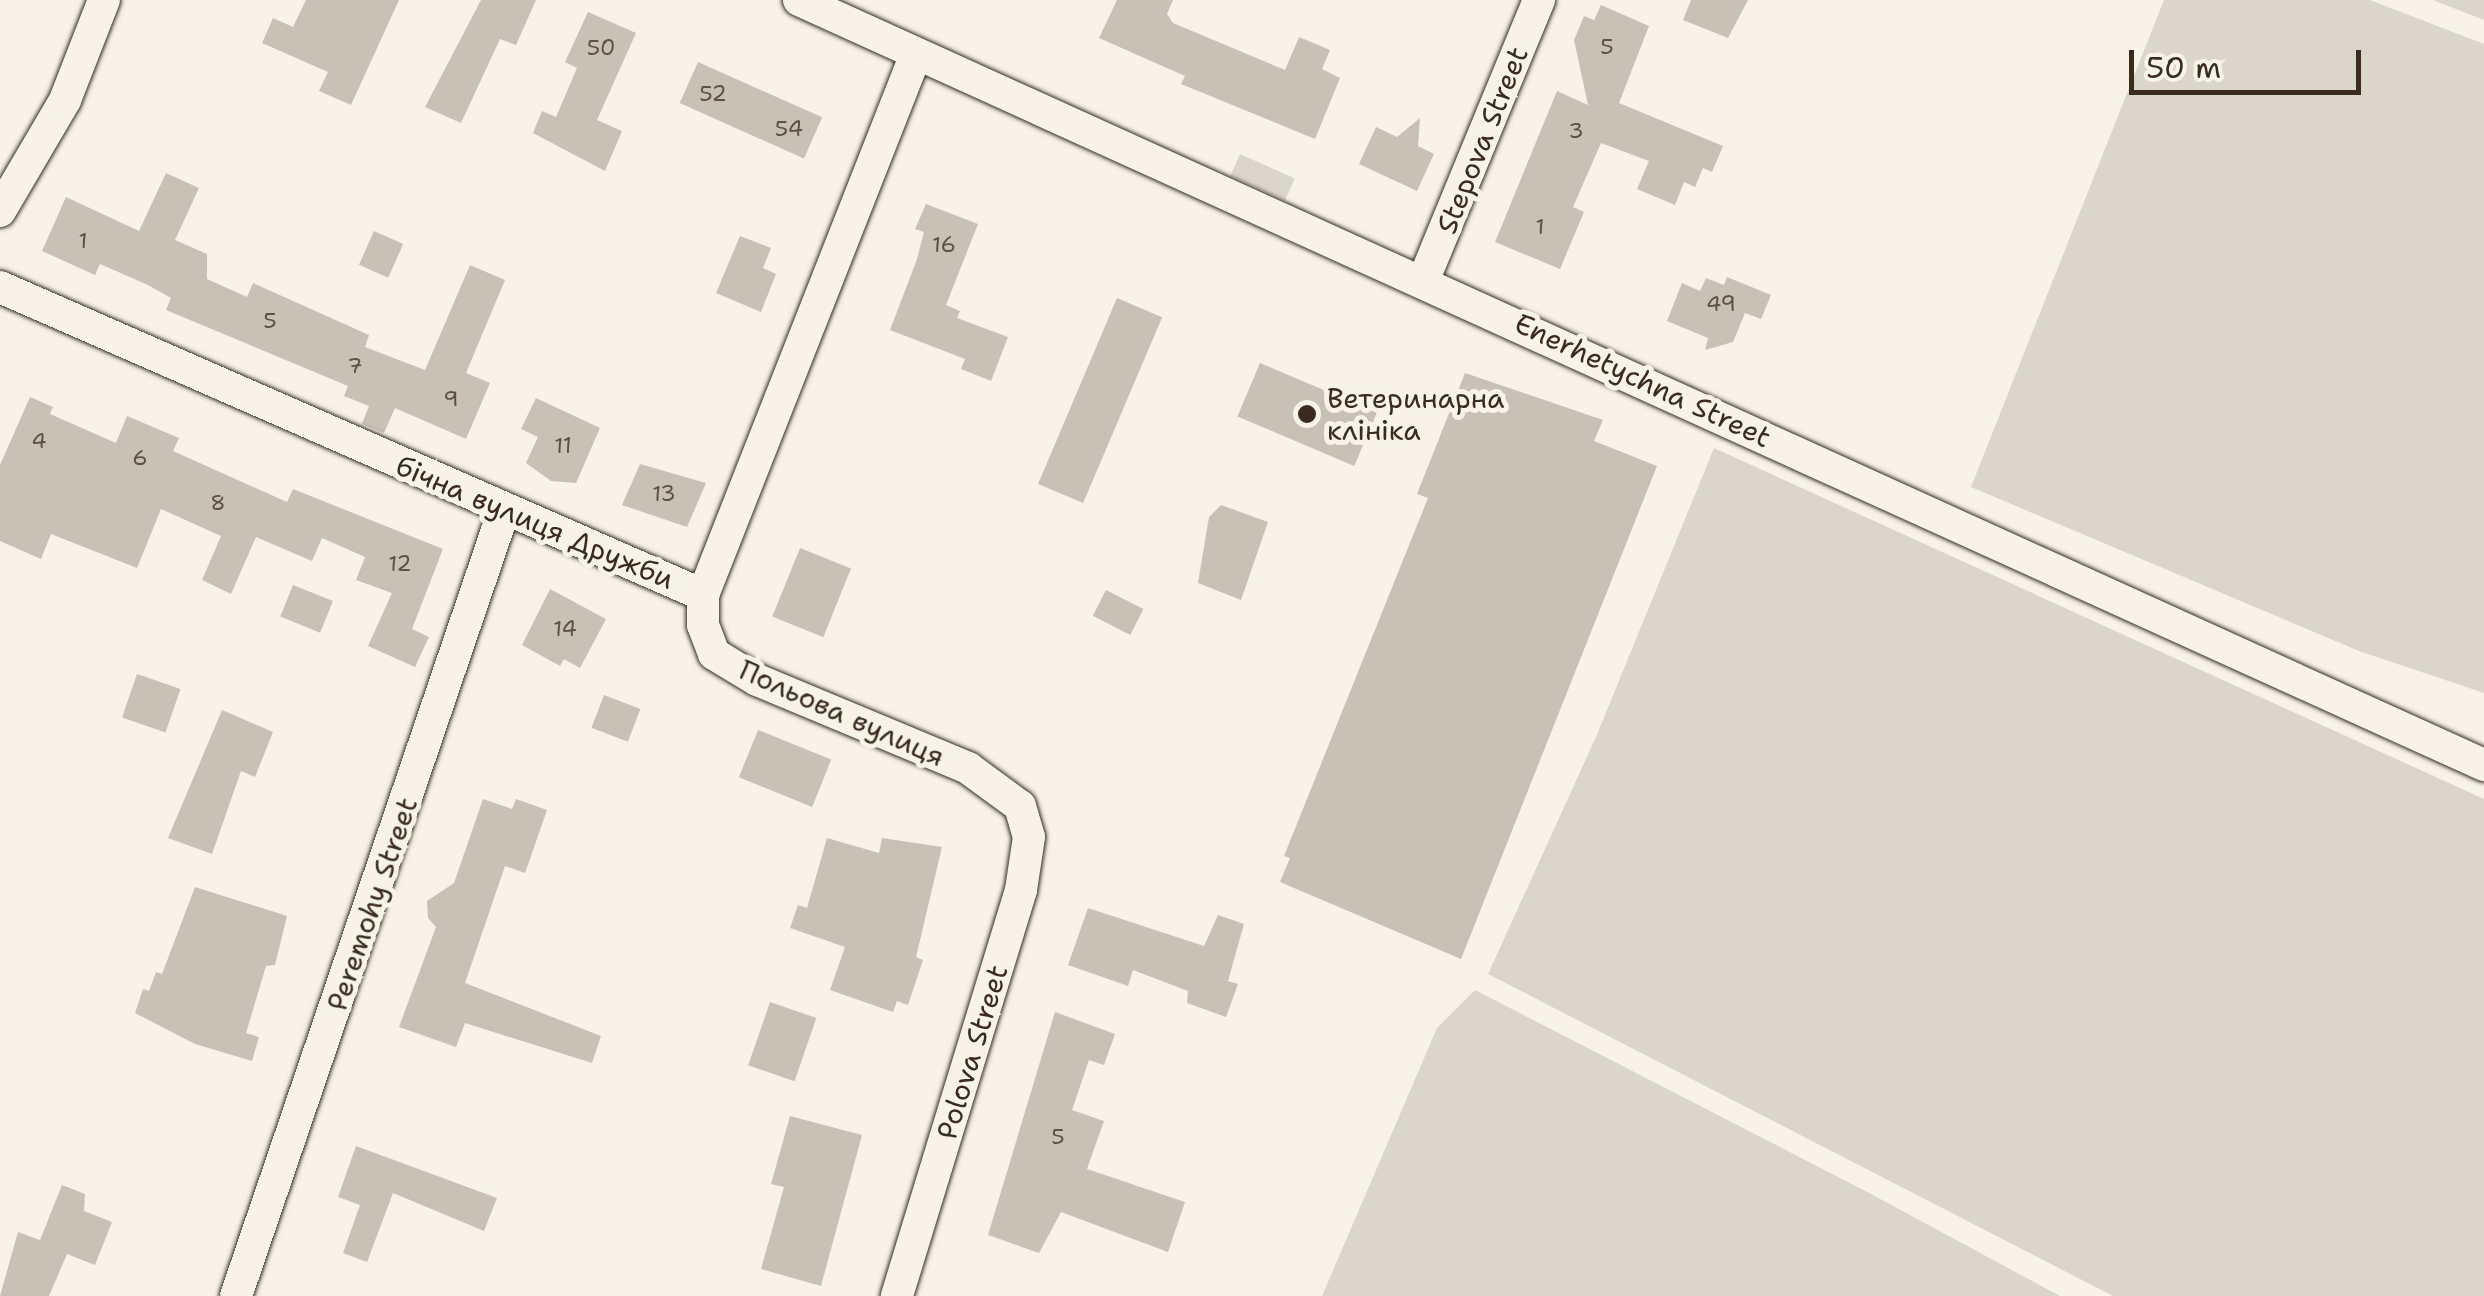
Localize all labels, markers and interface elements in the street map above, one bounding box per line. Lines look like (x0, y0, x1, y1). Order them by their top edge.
scale bar (2134, 30, 2366, 92)
house number: 5 (1600, 34, 1614, 60)
house number: 50 (587, 35, 615, 61)
street label: Stepova Street (1429, 42, 1535, 238)
text: 50 m (2146, 47, 2221, 88)
house number: 52 (699, 81, 727, 107)
house number: 54 (775, 116, 803, 142)
house number: 3 (1568, 118, 1584, 144)
house number: 1 (1535, 214, 1545, 240)
house number: 1 (78, 228, 88, 254)
house number: 16 (932, 232, 956, 258)
house number: 49 (1706, 291, 1736, 317)
street label: Enerhetychna Street (1510, 306, 1776, 454)
house number: 5 (263, 308, 277, 334)
house number: 7 (347, 353, 363, 379)
place label: Ветеринарна клініка (1327, 381, 1505, 447)
house number: 9 (443, 386, 459, 412)
marker: Ветеринарна клініка (1296, 403, 1318, 425)
house number: 4 (31, 428, 47, 454)
house number: 11 (554, 433, 572, 459)
house number: 6 (132, 445, 148, 471)
street label: бічна вулиця Дружби (391, 448, 679, 596)
house number: 13 (652, 481, 676, 507)
house number: 8 (210, 490, 226, 516)
house number: 12 (388, 551, 412, 577)
house number: 14 (553, 616, 577, 642)
street label: Польова вулиця (734, 653, 950, 773)
street label: Peremohy Street (320, 793, 424, 1015)
street label: Polova Street (930, 961, 1014, 1143)
house number: 5 (1051, 1124, 1065, 1150)

